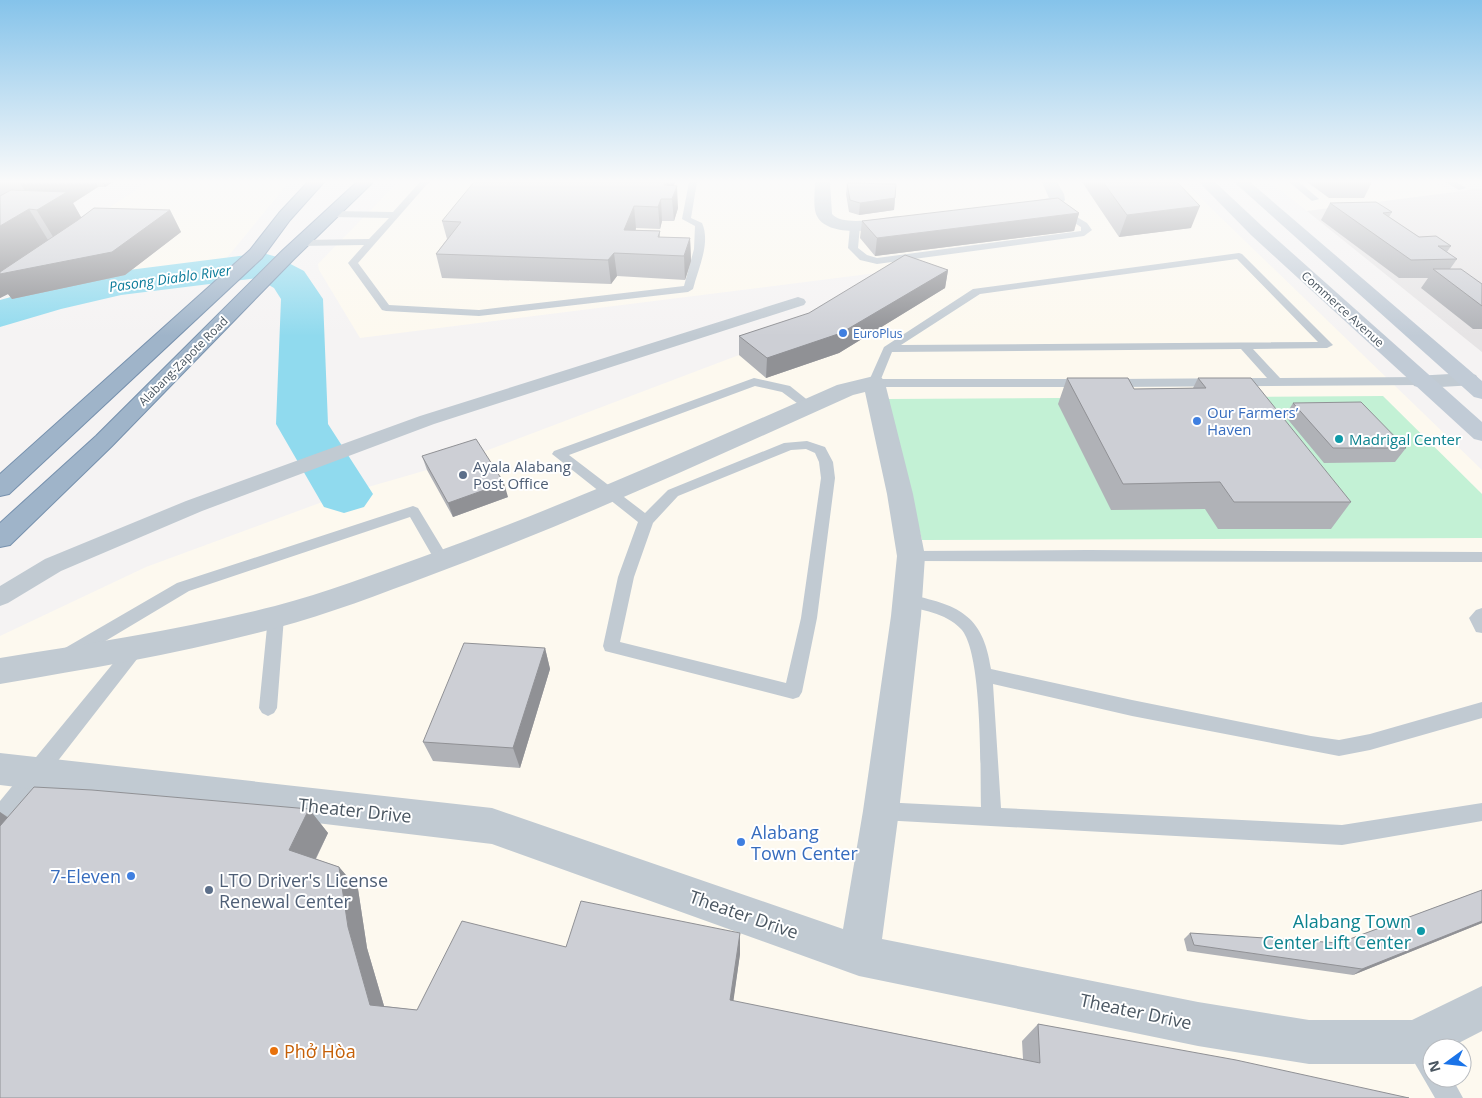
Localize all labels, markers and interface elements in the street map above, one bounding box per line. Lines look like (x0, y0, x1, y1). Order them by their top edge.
water label: Pasong Diablo River (108, 260, 233, 296)
street label: Commerce Avenue (1298, 267, 1388, 351)
street label: Alabang-Zapote Road (135, 313, 231, 409)
place label: EuroPlus (853, 325, 903, 342)
marker: EuroPlus (837, 327, 849, 339)
place label: Our Farmers’ Haven (1207, 402, 1299, 439)
marker: Our Farmers’ Haven (1191, 415, 1203, 427)
place label: Madrigal Center (1349, 429, 1461, 449)
marker: Madrigal Center (1333, 433, 1345, 445)
place label: Ayala Alabang Post Office (473, 456, 571, 493)
marker: Ayala Alabang Post Office (457, 469, 469, 481)
street label: Theater Drive (297, 792, 413, 828)
place label: Alabang Town Center (751, 820, 858, 865)
marker: Alabang Town Center (735, 836, 747, 848)
place label: 7-Eleven (50, 864, 121, 888)
place label: LTO Driver's License Renewal Center (219, 868, 388, 913)
marker: 7-Eleven (125, 870, 137, 882)
marker: LTO Driver's License Renewal Center (203, 884, 215, 896)
street label: Theater Drive (686, 884, 802, 944)
place label: Alabang Town Center Lift Center (1263, 909, 1412, 954)
marker: Alabang Town Center Lift Center (1415, 925, 1427, 937)
street label: Theater Drive (1078, 987, 1194, 1035)
north arrow (1422, 1038, 1472, 1088)
place label: Phở Hòa (284, 1039, 356, 1063)
marker: Phở Hòa (268, 1045, 280, 1057)
text: N (1423, 1059, 1445, 1074)

